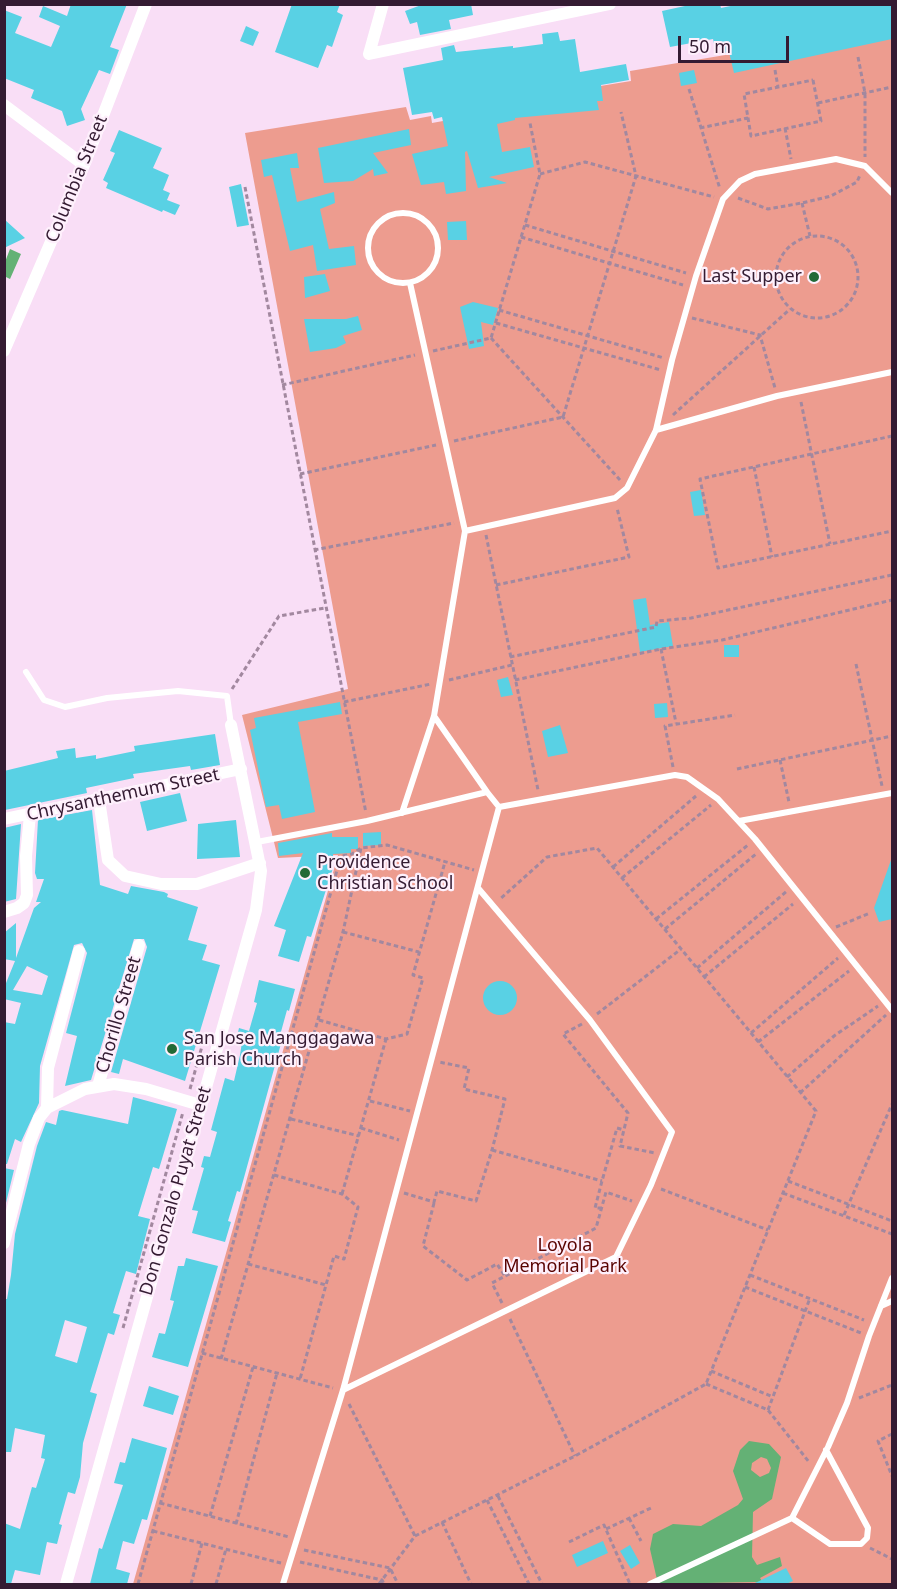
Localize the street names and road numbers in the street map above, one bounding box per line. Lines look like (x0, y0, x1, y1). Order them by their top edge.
street label: Columbia Street (42, 112, 112, 246)
street label: Chrysanthemum Street (25, 764, 221, 826)
street label: Chorillo Street (92, 954, 146, 1076)
street label: Don Gonzalo Puyat Street (136, 1084, 216, 1298)

